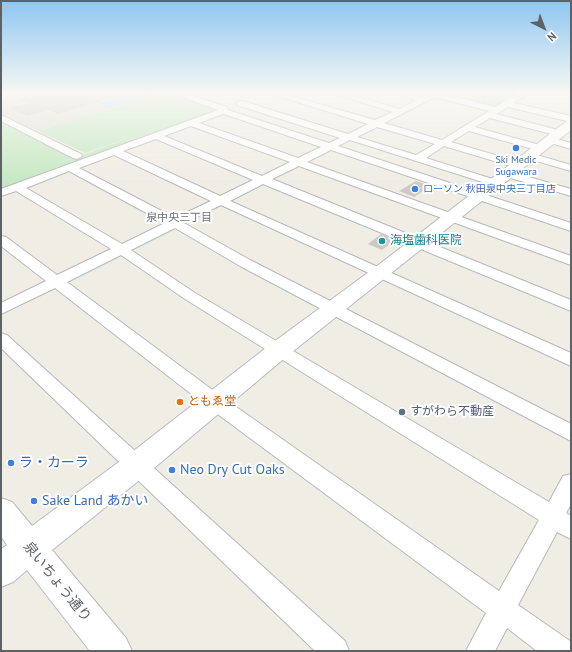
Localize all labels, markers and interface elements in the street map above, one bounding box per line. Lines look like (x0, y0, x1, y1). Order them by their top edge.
north arrow (524, 8, 564, 48)
text: N (545, 29, 559, 45)
marker: Ski Medic Sugawara (511, 143, 521, 153)
place label: Ski Medic Sugawara (495, 154, 537, 178)
place label: ローソン 秋田泉中央三丁目店 (423, 183, 556, 195)
marker: ローソン 秋田泉中央三丁目店 (410, 184, 420, 194)
district label: 泉中央三丁目 (146, 211, 212, 225)
place label: 海塩歯科医院 (390, 234, 462, 248)
marker: 海塩歯科医院 (377, 236, 387, 246)
place label: ともゑ堂 (188, 395, 236, 409)
marker: ともゑ堂 (175, 397, 185, 407)
place label: すがわら不動産 (410, 405, 494, 419)
marker: すがわら不動産 (397, 407, 407, 417)
place label: ラ・カーラ (19, 455, 89, 471)
marker: ラ・カーラ (6, 458, 16, 468)
place label: Neo Dry Cut Oaks (180, 462, 285, 478)
marker: Neo Dry Cut Oaks (167, 465, 177, 475)
place label: Sake Land あかい (42, 493, 149, 509)
marker: Sake Land あかい (29, 496, 39, 506)
street label: 泉いちょう通り (20, 539, 94, 625)

